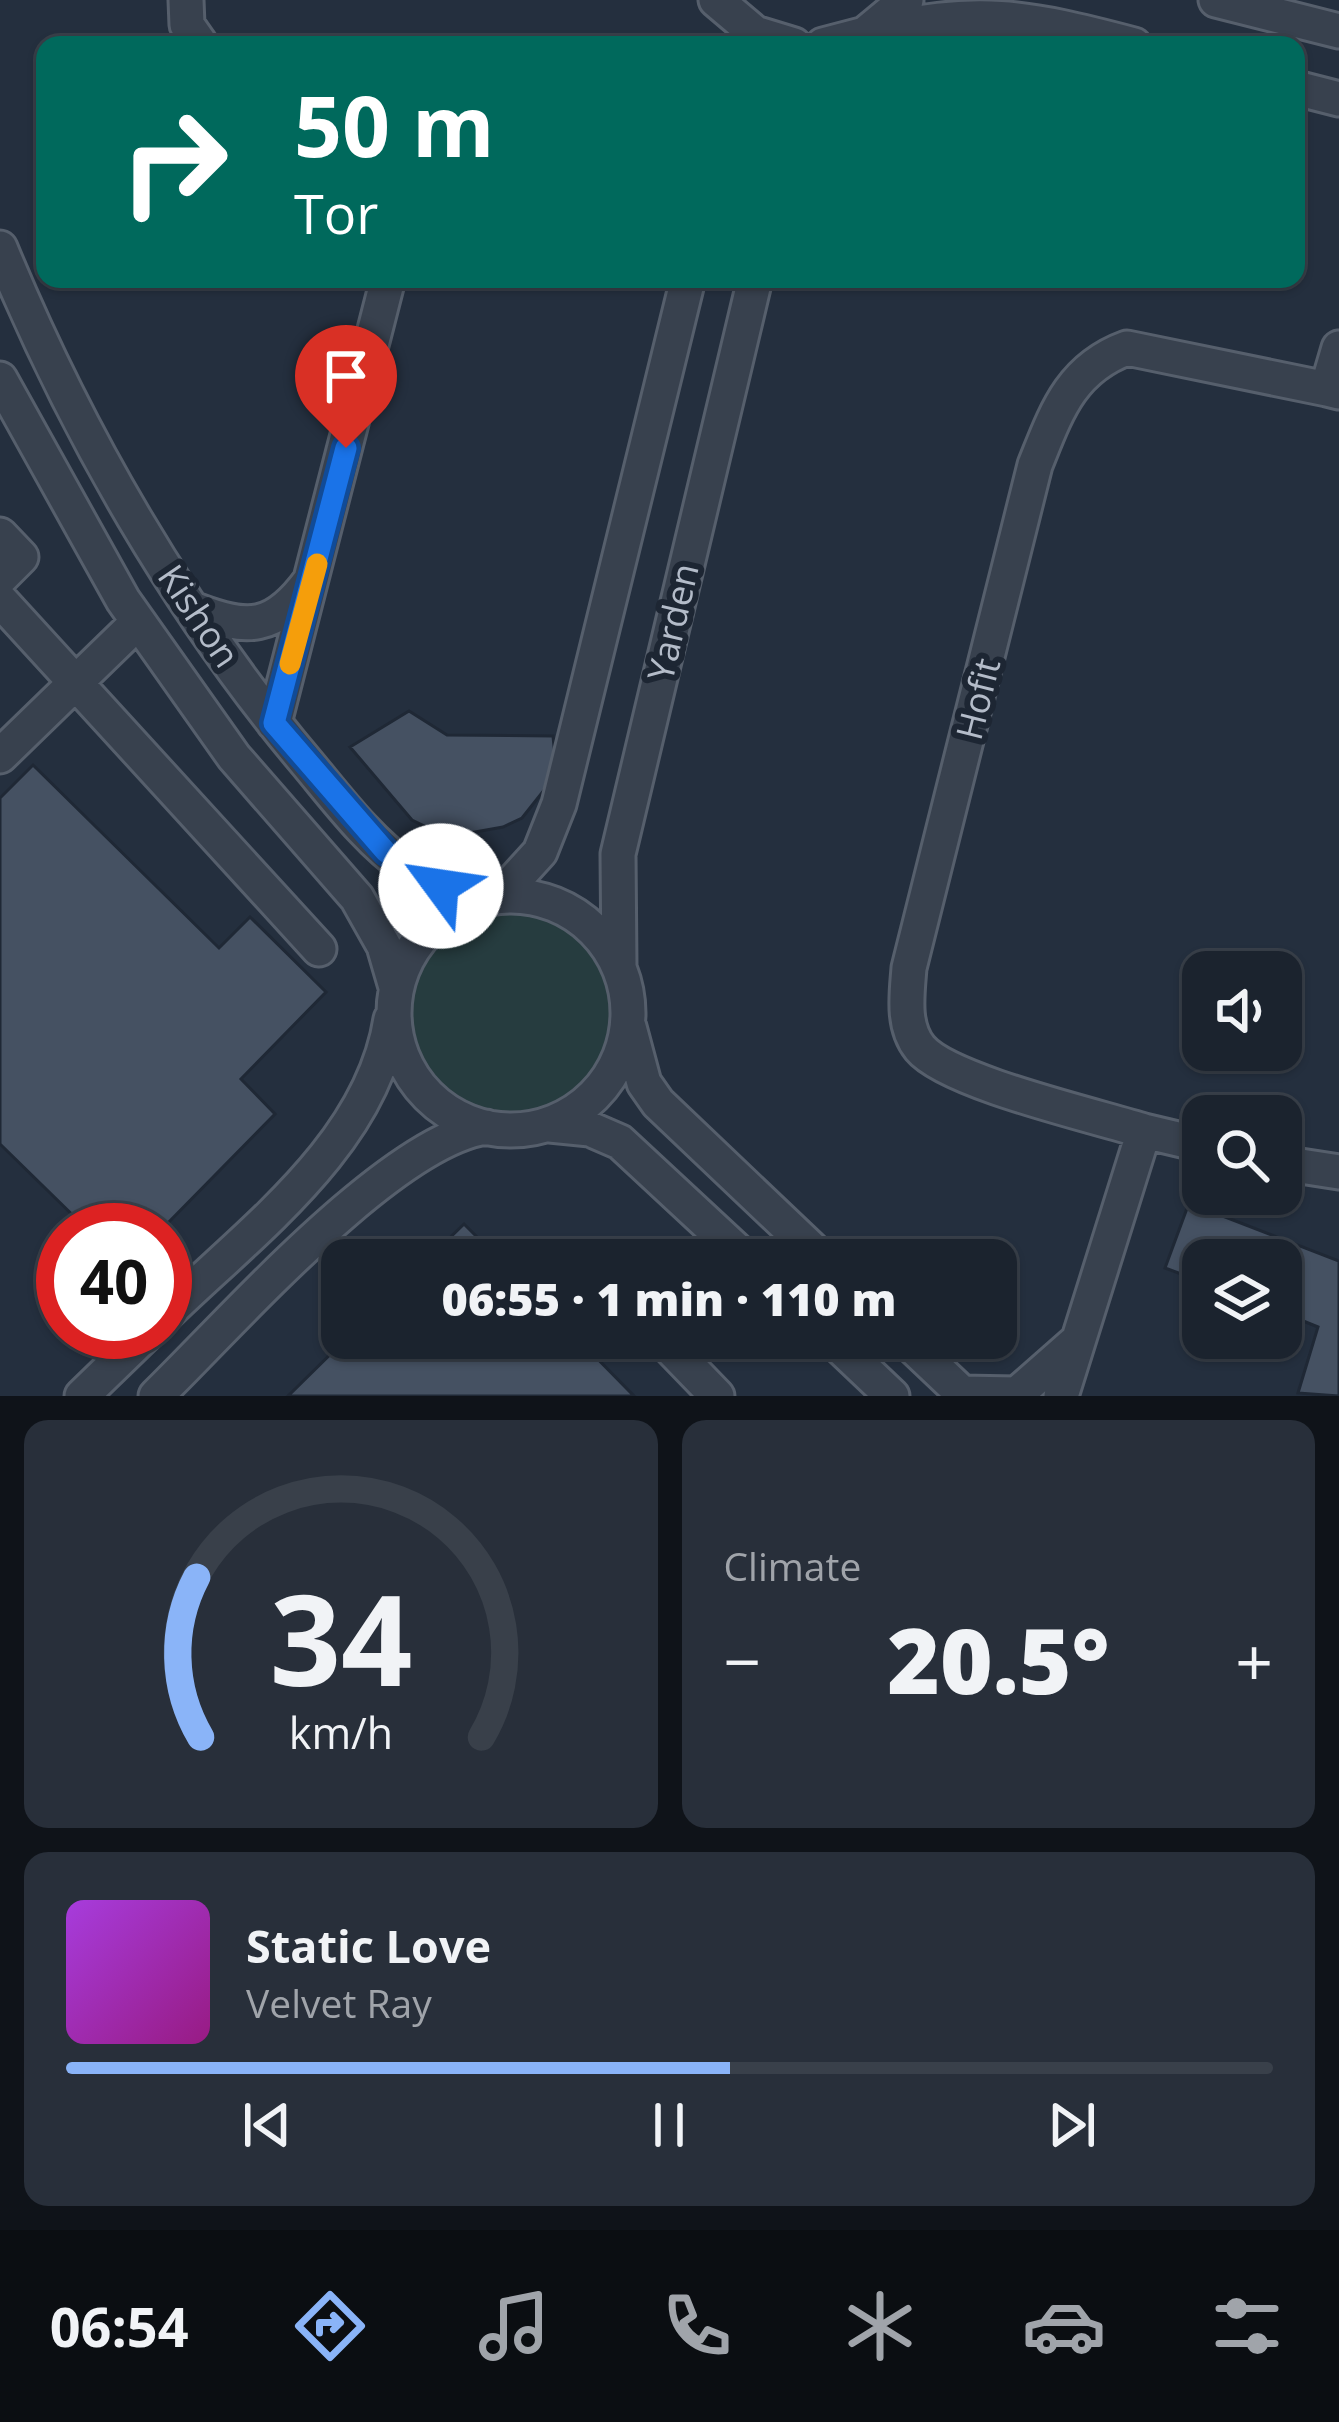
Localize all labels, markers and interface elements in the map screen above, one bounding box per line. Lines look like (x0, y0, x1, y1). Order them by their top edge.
text: 50 m (294, 67, 494, 182)
icon: right (96, 84, 252, 240)
text: Tor (294, 176, 378, 250)
pin (295, 325, 397, 448)
icon: arrive (313, 343, 379, 409)
street label: Kishon (147, 555, 252, 677)
street label: Yarden (635, 558, 710, 685)
street label: Hofit (944, 653, 1011, 745)
position arrow (378, 823, 504, 949)
map controls (1182, 951, 1302, 1359)
button: sound (1182, 951, 1302, 1071)
button: search (1182, 1095, 1302, 1215)
speed limit sign: 40 (36, 1203, 192, 1359)
button: layers (1182, 1239, 1302, 1359)
text: 06:55 · 1 min · 110 m (442, 1268, 896, 1329)
text: Climate (724, 1539, 861, 1592)
text: 34 (269, 1553, 412, 1723)
text: 20.5° (887, 1598, 1109, 1720)
text: − (724, 1615, 761, 1705)
text: + (1235, 1615, 1273, 1705)
text: km/h (289, 1703, 393, 1762)
text: Static Love (246, 1915, 491, 1976)
text: Velvet Ray (246, 1976, 432, 2029)
icon: previous (234, 2092, 300, 2158)
icon: pause (636, 2092, 702, 2158)
icon: next (1039, 2092, 1105, 2158)
icon: directions (288, 2284, 372, 2368)
icon: music (472, 2284, 556, 2368)
icon: phone (655, 2284, 739, 2368)
icon: climate (838, 2284, 922, 2368)
icon: car (1022, 2284, 1106, 2368)
icon: filters (1205, 2284, 1289, 2368)
text: 06:54 (50, 2289, 189, 2363)

